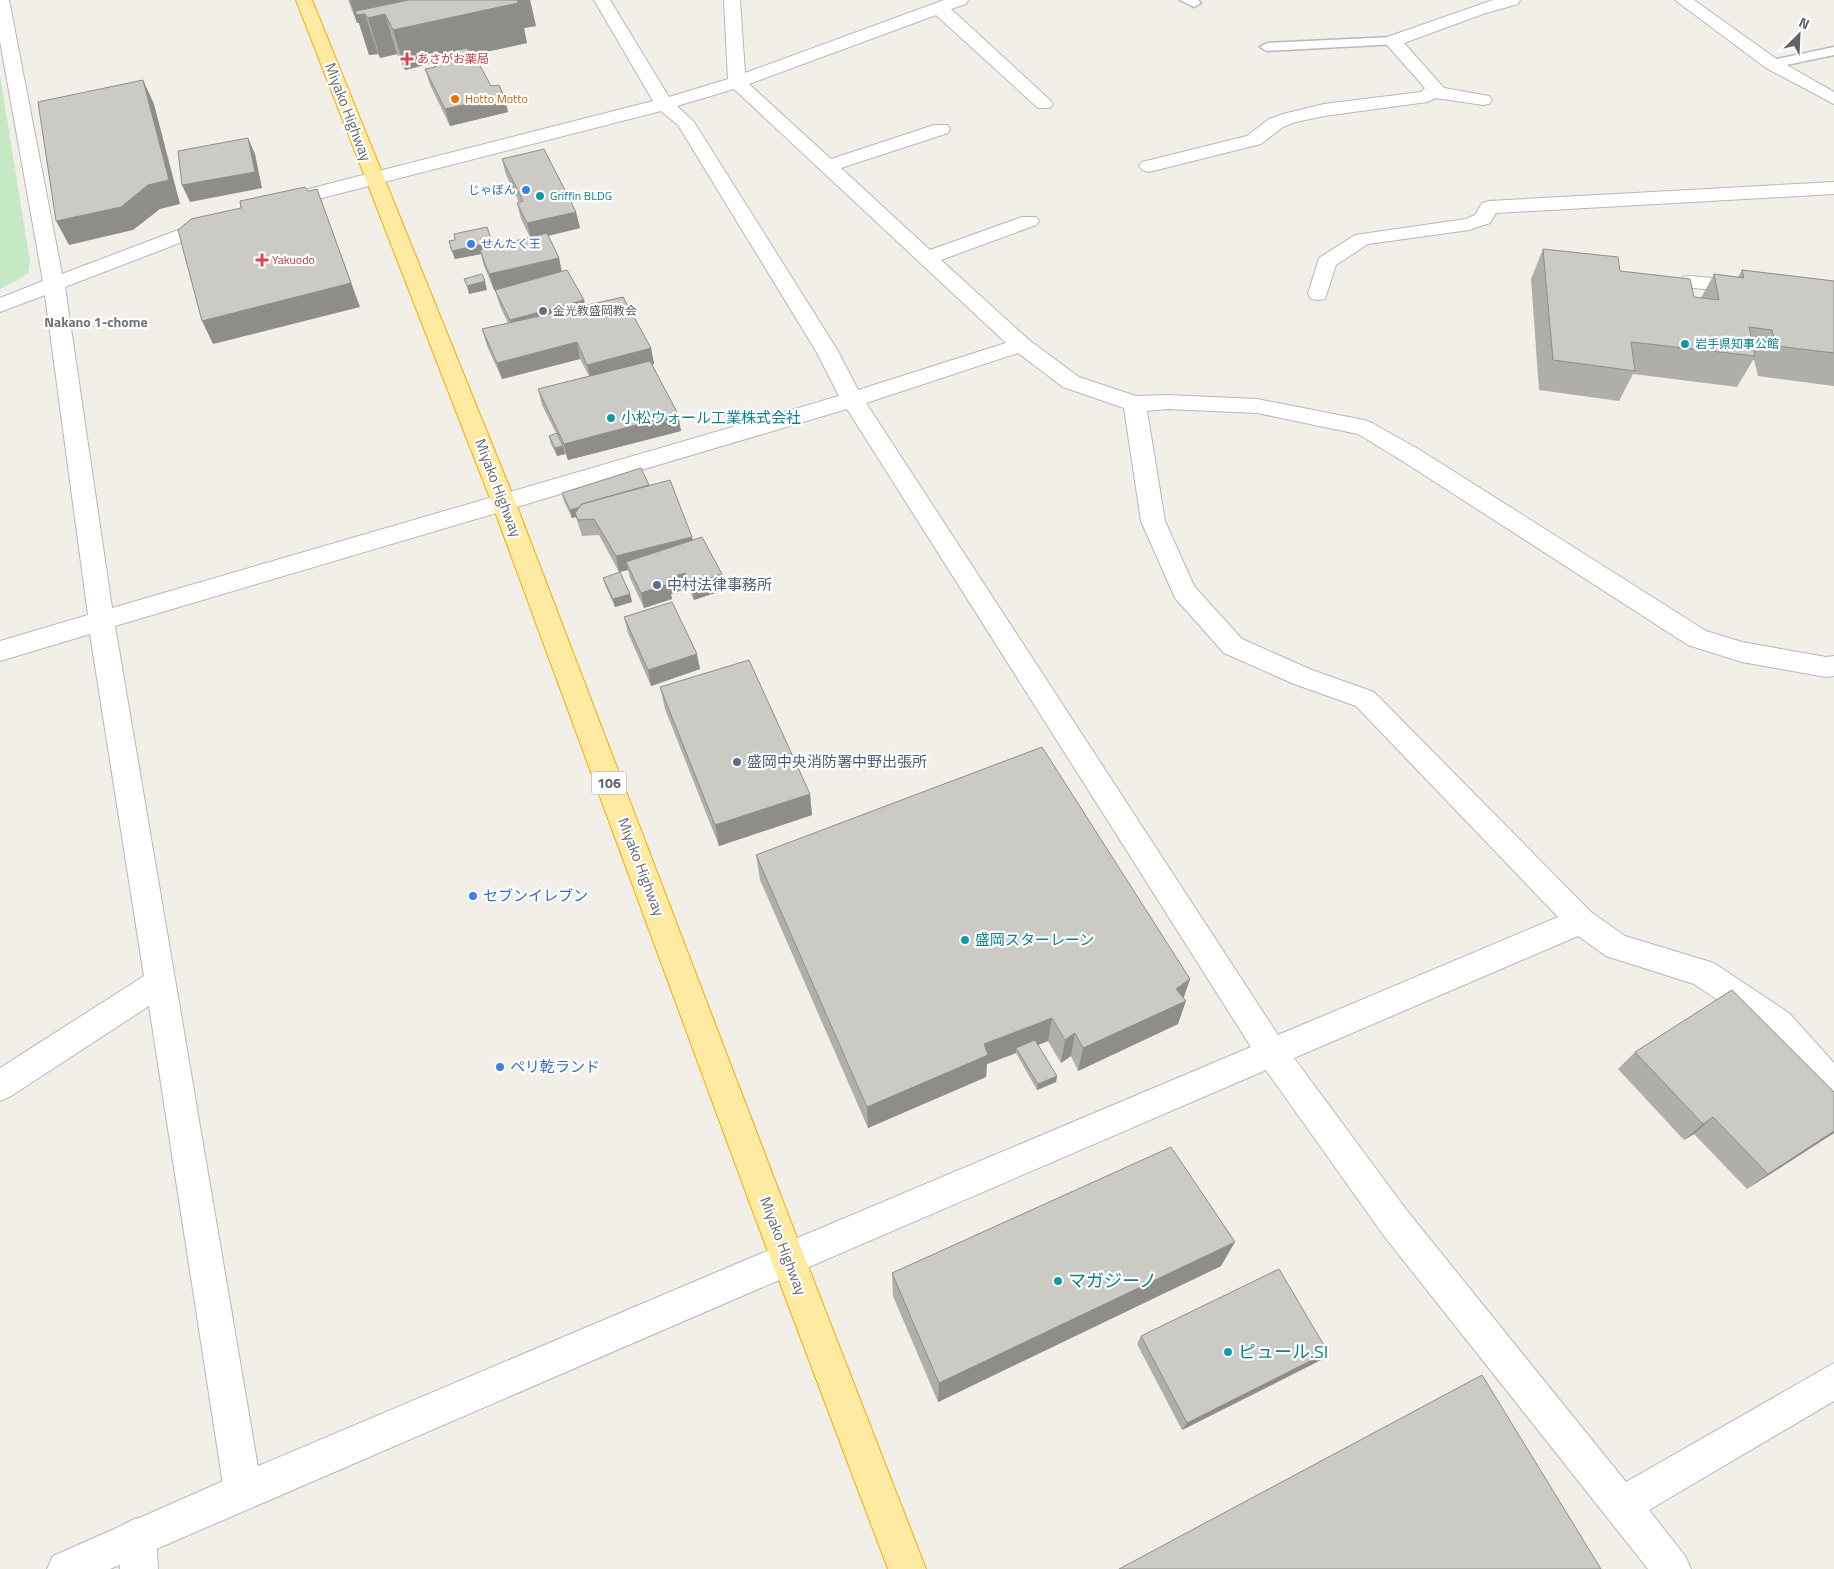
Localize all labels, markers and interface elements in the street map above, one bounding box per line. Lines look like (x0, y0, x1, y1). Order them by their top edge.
north arrow (1774, 10, 1824, 60)
text: N (1796, 11, 1813, 34)
place label: あさがお薬局 (417, 49, 489, 68)
marker: あさがお薬局 (401, 53, 413, 65)
street label: Miyako Highway (319, 59, 378, 164)
place label: Hotto Motto (465, 89, 528, 108)
marker: Hotto Motto (449, 93, 461, 105)
place label: じゃぼん (468, 180, 516, 199)
marker: じゃぼん (520, 184, 532, 196)
place label: Griffin BLDG (550, 186, 612, 205)
marker: Griffin BLDG (534, 190, 546, 202)
place label: せんたく王 (481, 234, 541, 253)
marker: せんたく王 (465, 238, 477, 250)
place label: Yakuodo (272, 250, 315, 269)
marker: Yakuodo (256, 254, 268, 266)
place label: 金光教盛岡教会 (553, 301, 637, 320)
marker: 金光教盛岡教会 (537, 305, 549, 317)
district label: Nakano 1-chome (44, 311, 148, 332)
place label: 岩手県知事公館 (1695, 334, 1779, 353)
marker: 岩手県知事公館 (1679, 338, 1691, 350)
place label: 小松ウォール工業株式会社 (621, 406, 801, 429)
marker: 小松ウォール工業株式会社 (605, 412, 617, 424)
street label: Miyako Highway (469, 435, 528, 540)
place label: 中村法律事務所 (667, 573, 772, 596)
marker: 中村法律事務所 (651, 579, 663, 591)
place label: 盛岡中央消防署中野出張所 (747, 750, 927, 773)
marker: 盛岡中央消防署中野出張所 (731, 756, 743, 768)
road number: 106 (592, 771, 626, 794)
street label: Miyako Highway (612, 814, 671, 919)
place label: セブンイレブン (483, 884, 588, 907)
marker: セブンイレブン (467, 890, 479, 902)
place label: 盛岡スターレーン (975, 928, 1094, 951)
marker: 盛岡スターレーン (959, 934, 971, 946)
place label: ペリ乾ランド (510, 1055, 600, 1078)
marker: ペリ乾ランド (494, 1061, 506, 1073)
street label: Miyako Highway (754, 1193, 813, 1298)
place label: マガジーノ (1068, 1267, 1157, 1294)
marker: マガジーノ (1052, 1275, 1064, 1287)
place label: ピュール.SI (1238, 1338, 1328, 1365)
marker: ピュール.SI (1222, 1346, 1234, 1358)

